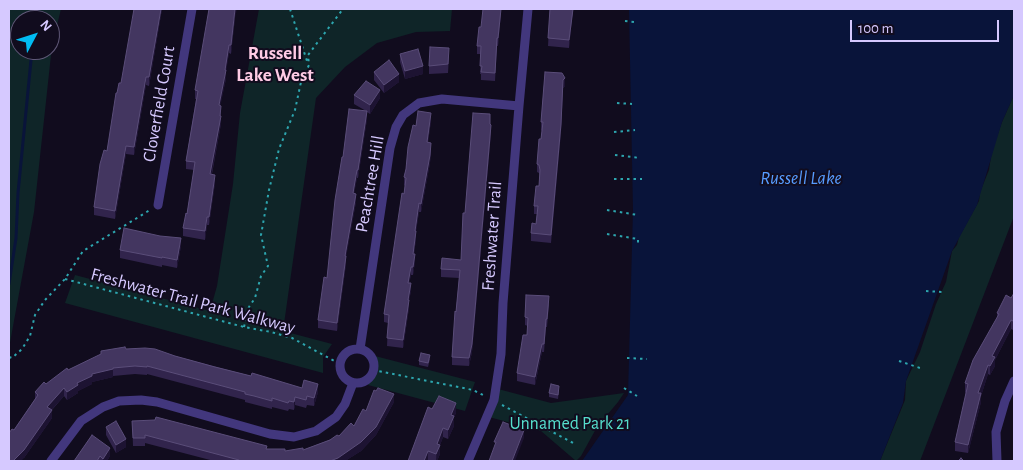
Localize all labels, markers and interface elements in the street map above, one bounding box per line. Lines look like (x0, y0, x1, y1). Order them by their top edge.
north arrow (10, 10, 60, 60)
scale bar (853, 10, 1002, 42)
text: N (37, 18, 54, 34)
text: 100 m (858, 21, 893, 36)
district label: Russell Lake West (236, 42, 314, 86)
street label: Cloverfield Court (138, 44, 180, 164)
street label: Peachtree Hill (351, 134, 389, 234)
water label: Russell Lake (760, 167, 842, 189)
street label: Freshwater Trail (477, 180, 507, 292)
street label: Freshwater Trail Park Walkway (88, 263, 298, 339)
park label: Unnamed Park 21 (510, 413, 630, 435)

